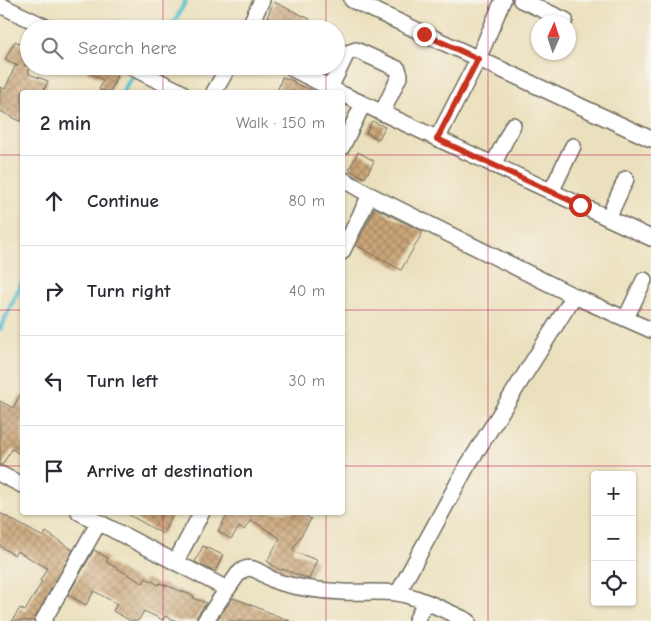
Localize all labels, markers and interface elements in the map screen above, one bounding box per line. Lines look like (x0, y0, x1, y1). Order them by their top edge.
north arrow (531, 15, 576, 60)
search box (20, 20, 345, 75)
route end (413, 23, 436, 46)
icon: search (38, 34, 66, 62)
text: Search here (78, 37, 177, 59)
text: 2 min (40, 111, 91, 135)
text: Walk · 150 m (236, 114, 325, 132)
icon: ahead (40, 187, 68, 215)
text: Continue (87, 190, 159, 212)
text: 80 m (288, 192, 325, 210)
route start (569, 194, 592, 217)
icon: right (40, 277, 68, 305)
text: Turn right (87, 280, 171, 302)
text: 40 m (289, 282, 325, 300)
icon: left (40, 367, 68, 395)
text: Turn left (87, 370, 158, 392)
text: 30 m (289, 372, 325, 390)
icon: arrive (40, 457, 68, 485)
text: Arrive at destination (87, 460, 253, 482)
map controls (591, 471, 636, 606)
button: + (591, 471, 636, 516)
button: − (591, 516, 636, 561)
button: locate (591, 561, 636, 606)

